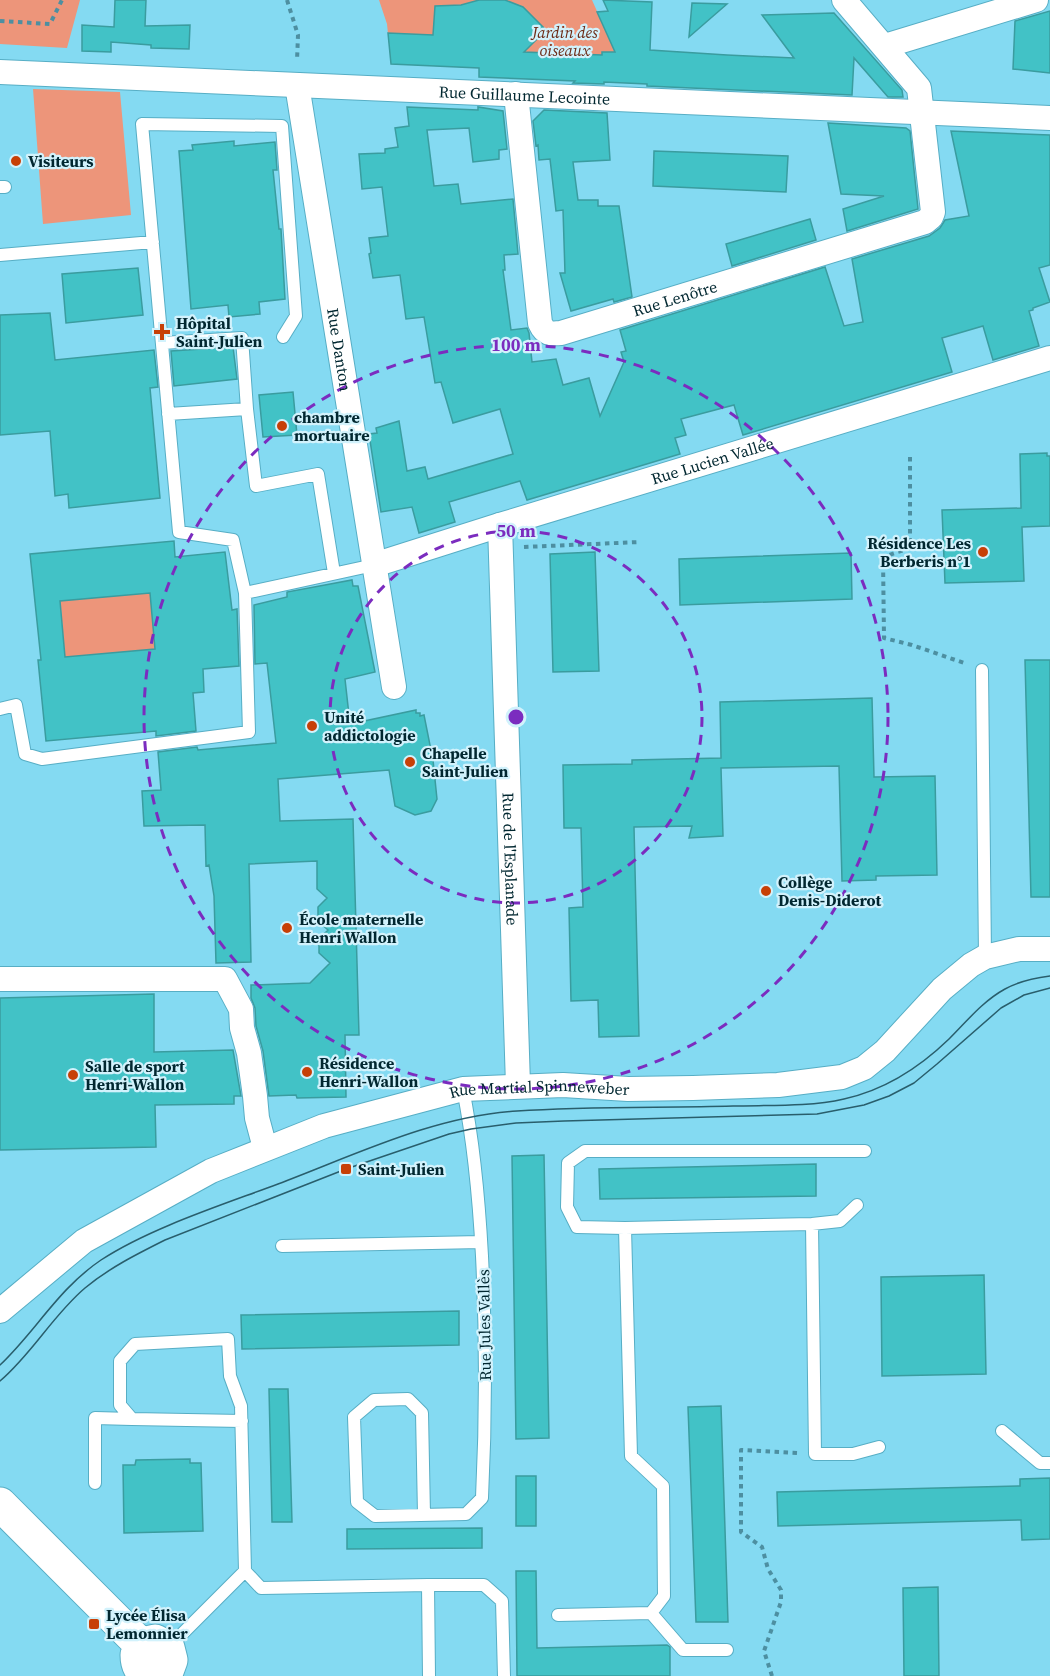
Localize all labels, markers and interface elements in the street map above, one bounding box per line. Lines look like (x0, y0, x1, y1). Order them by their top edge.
park label: Jardin des oiseaux (530, 21, 598, 61)
street label: Rue Guillaume Lecointe (438, 80, 611, 110)
place label: Visiteurs (28, 150, 94, 172)
marker: Visiteurs (9, 154, 23, 168)
street label: Rue Lenôtre (630, 275, 720, 322)
street label: Rue Danton (322, 306, 357, 393)
place label: Hôpital Saint-Julien (176, 312, 262, 352)
marker: Hôpital Saint-Julien (153, 323, 171, 341)
text: 100 m (491, 332, 541, 357)
place label: chambre mortuaire (294, 406, 369, 446)
marker: chambre mortuaire (275, 419, 289, 433)
street label: Rue Lucien Vallée (648, 432, 776, 490)
text: 50 m (496, 518, 536, 543)
place label: Résidence Les Berberis n°1 (867, 532, 971, 572)
marker: Résidence Les Berberis n°1 (976, 545, 990, 559)
place label: Unité addictologie (324, 706, 416, 746)
centre of rings (506, 707, 526, 727)
marker: Unité addictologie (305, 719, 319, 733)
place label: Chapelle Saint-Julien (422, 742, 508, 782)
marker: Chapelle Saint-Julien (403, 755, 417, 769)
street label: Rue de l'Esplanade (498, 792, 524, 926)
place label: Collège Denis-Diderot (778, 871, 882, 911)
marker: Collège Denis-Diderot (759, 884, 773, 898)
place label: École maternelle Henri Wallon (299, 908, 423, 948)
marker: École maternelle Henri Wallon (280, 921, 294, 935)
place label: Résidence Henri-Wallon (319, 1052, 418, 1092)
place label: Salle de sport Henri-Wallon (85, 1055, 185, 1095)
marker: Résidence Henri-Wallon (300, 1065, 314, 1079)
marker: Salle de sport Henri-Wallon (66, 1068, 80, 1082)
street label: Rue Martial Spinneweber (446, 1074, 630, 1103)
place label: Saint-Julien (358, 1158, 444, 1180)
marker: Saint-Julien (339, 1162, 353, 1176)
street label: Rue Jules Vallès (472, 1269, 496, 1381)
place label: Lycée Élisa Lemonnier (106, 1604, 188, 1644)
marker: Lycée Élisa Lemonnier (87, 1617, 101, 1631)

